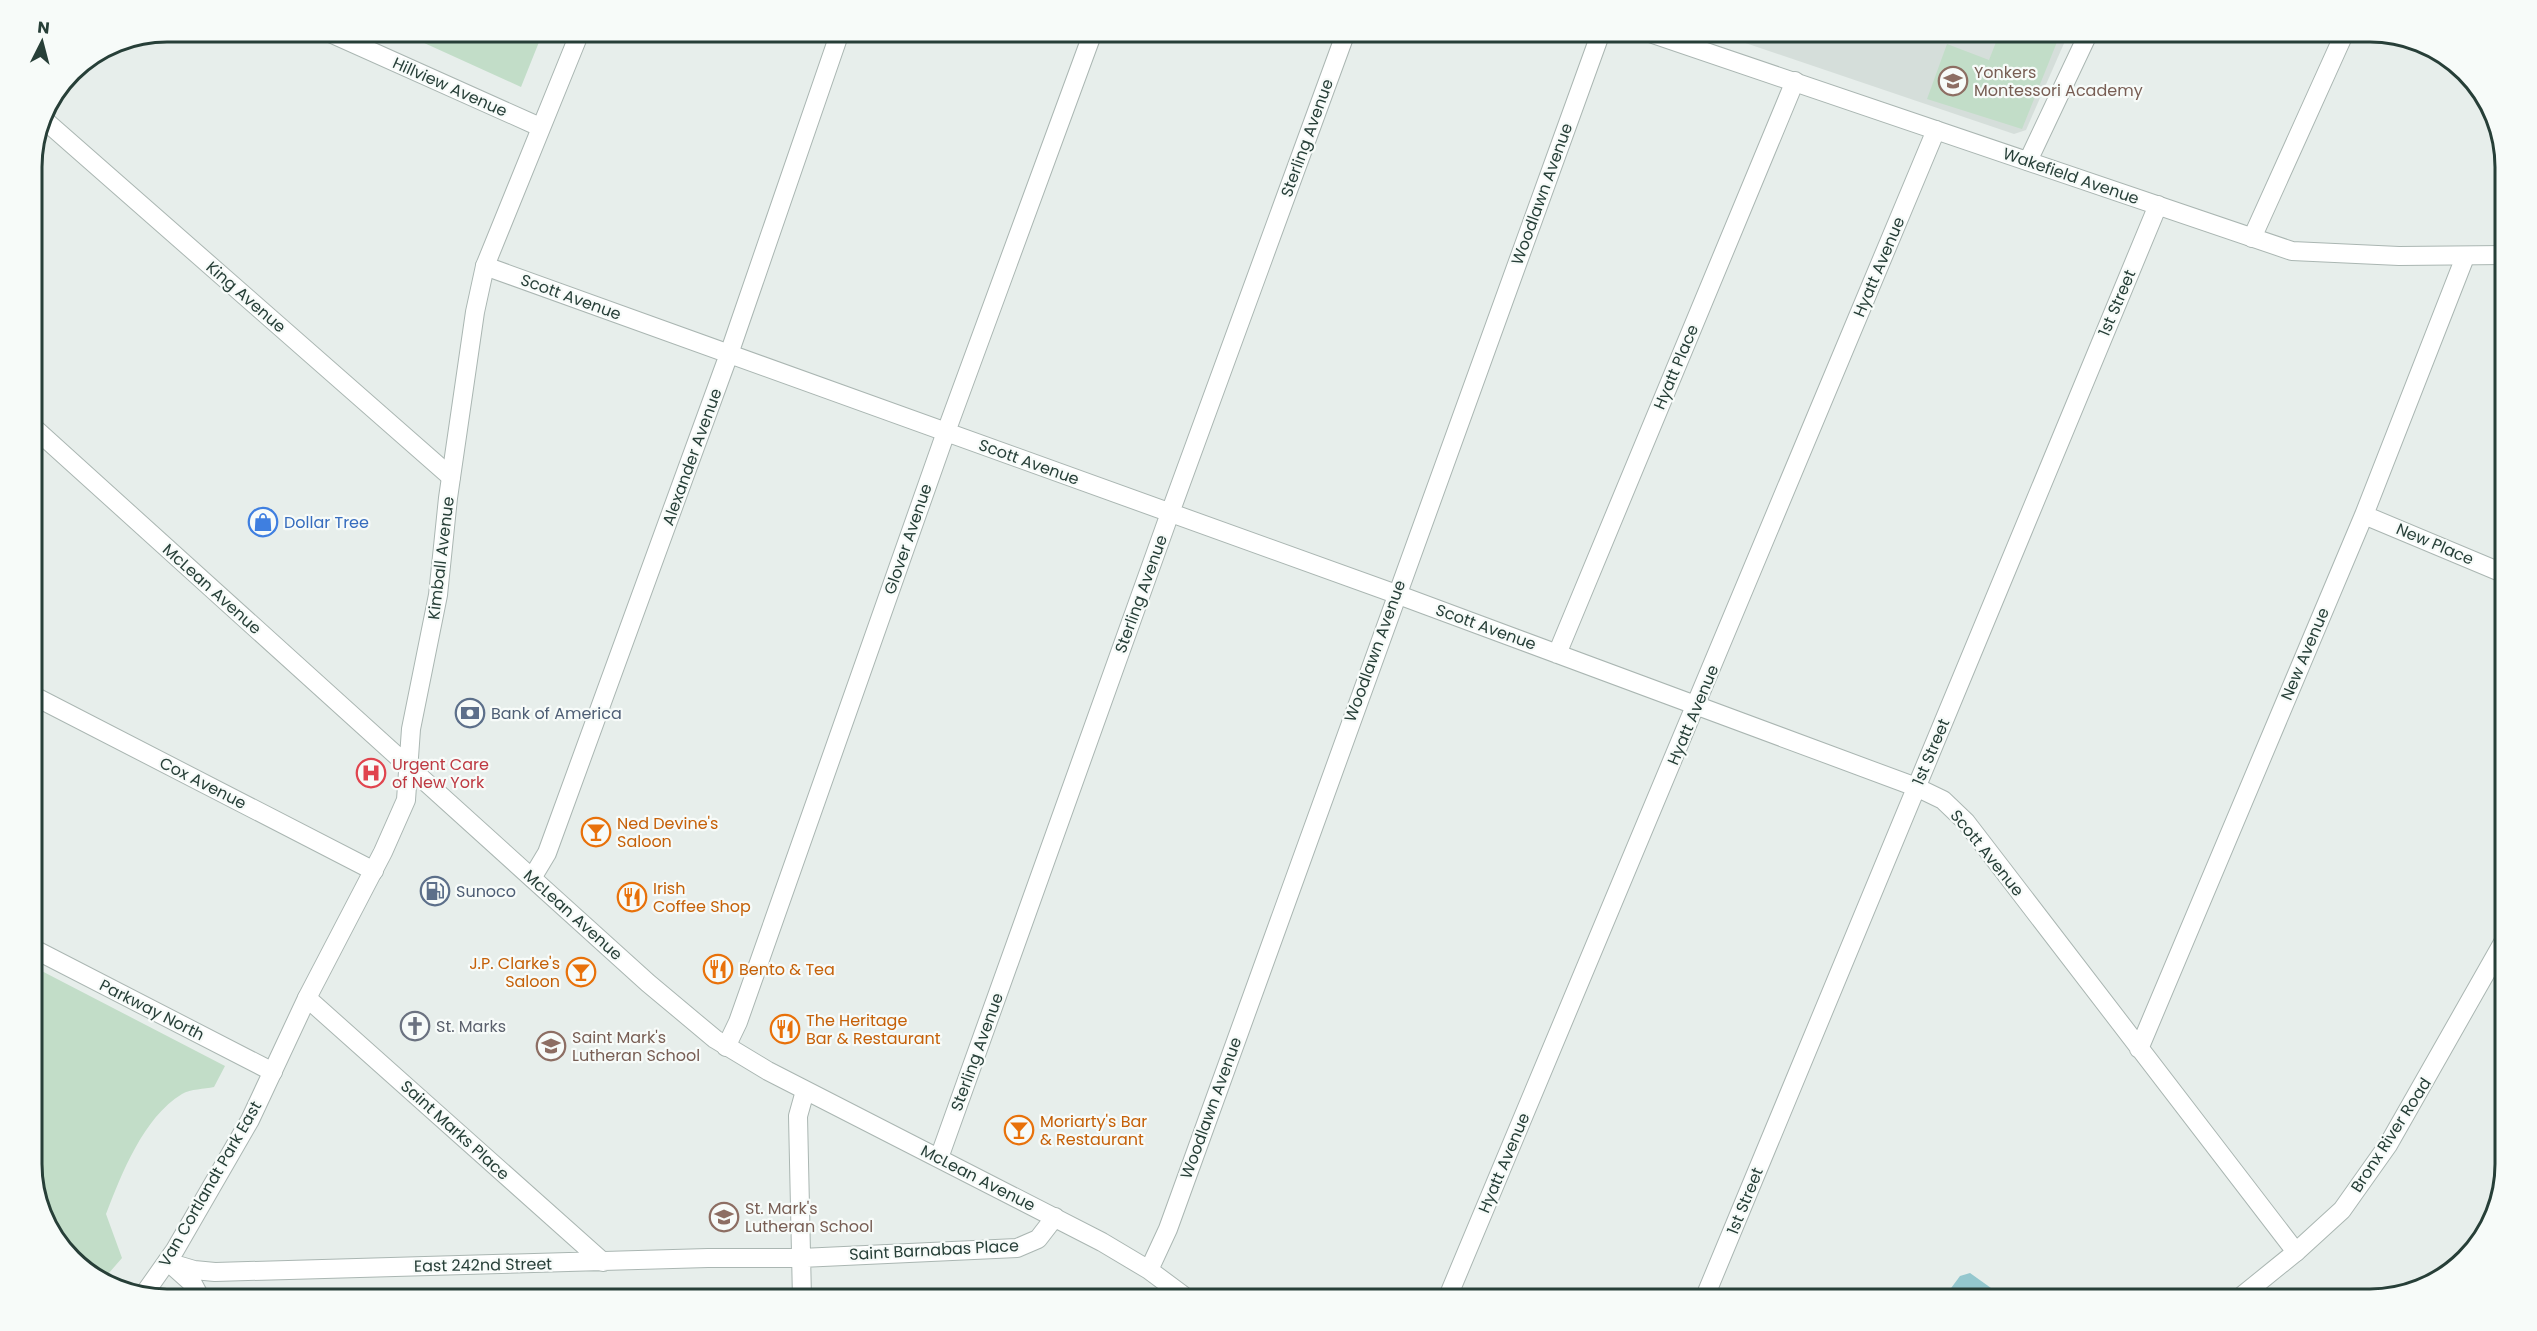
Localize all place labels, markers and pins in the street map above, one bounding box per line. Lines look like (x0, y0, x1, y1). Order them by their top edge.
place label: Yonkers Montessori Academy (1974, 61, 2143, 102)
school or university icon: Yonkers Montessori Academy (1937, 65, 1969, 97)
shop icon: Dollar Tree (247, 506, 279, 538)
place label: Dollar Tree (284, 511, 369, 534)
bank icon: Bank of America (454, 697, 486, 729)
place label: Bank of America (491, 702, 622, 725)
place label: Urgent Care of New York (392, 753, 489, 794)
hospital icon: Urgent Care of New York (355, 757, 387, 789)
place label: Ned Devine's Saloon (617, 812, 718, 853)
bar icon: Ned Devine's Saloon (580, 816, 612, 848)
fuel station icon: Sunoco (419, 875, 451, 907)
place label: Irish Coffee Shop (653, 877, 751, 918)
place label: Sunoco (456, 880, 516, 903)
restaurant icon: Irish Coffee Shop (616, 881, 648, 913)
place label: J.P. Clarke's Saloon (469, 952, 560, 993)
restaurant icon: Bento & Tea (702, 953, 734, 985)
bar icon: J.P. Clarke's Saloon (565, 956, 597, 988)
place label: Bento & Tea (739, 958, 835, 981)
place label: The Heritage Bar & Restaurant (806, 1009, 941, 1050)
church icon: St. Marks (399, 1010, 431, 1042)
restaurant icon: The Heritage Bar & Restaurant (769, 1013, 801, 1045)
place label: St. Marks (436, 1015, 506, 1038)
place label: Saint Mark's Lutheran School (572, 1026, 700, 1067)
school or university icon: Saint Mark's Lutheran School (535, 1030, 567, 1062)
place label: Moriarty's Bar & Restaurant (1040, 1110, 1147, 1151)
bar icon: Moriarty's Bar & Restaurant (1003, 1114, 1035, 1146)
place label: St. Mark's Lutheran School (745, 1197, 873, 1238)
school or university icon: St. Mark's Lutheran School (708, 1201, 740, 1233)

